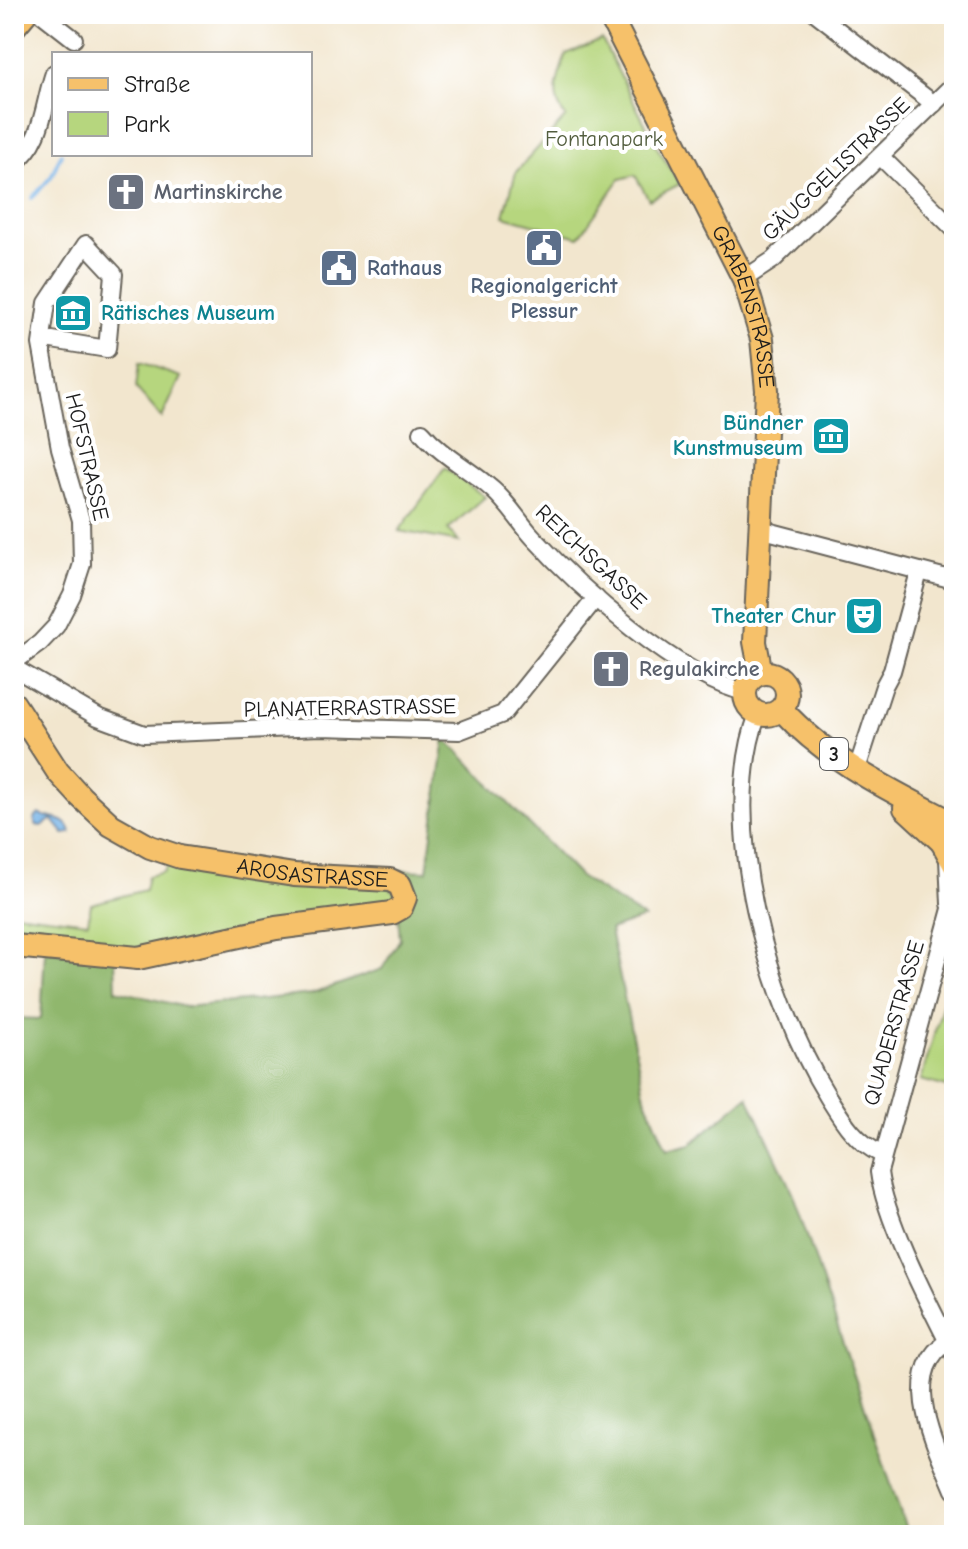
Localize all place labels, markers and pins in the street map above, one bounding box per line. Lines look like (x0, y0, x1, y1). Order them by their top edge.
church icon: Martinskirche (105, 171, 147, 213)
place label: Martinskirche (154, 179, 283, 205)
public building icon: Regionalgericht Plessur (523, 227, 565, 269)
public building icon: Rathaus (318, 247, 360, 289)
place label: Rathaus (367, 255, 442, 281)
place label: Regionalgericht Plessur (471, 273, 618, 324)
museum icon: Rätisches Museum (52, 292, 94, 334)
place label: Rätisches Museum (101, 300, 275, 326)
place label: Bündner Kunstmuseum (673, 410, 803, 461)
museum icon: Bündner Kunstmuseum (810, 415, 852, 457)
theatre icon: Theater Chur (843, 595, 885, 637)
place label: Theater Chur (712, 603, 836, 629)
church icon: Regulakirche (590, 648, 632, 690)
place label: Regulakirche (639, 656, 760, 682)

